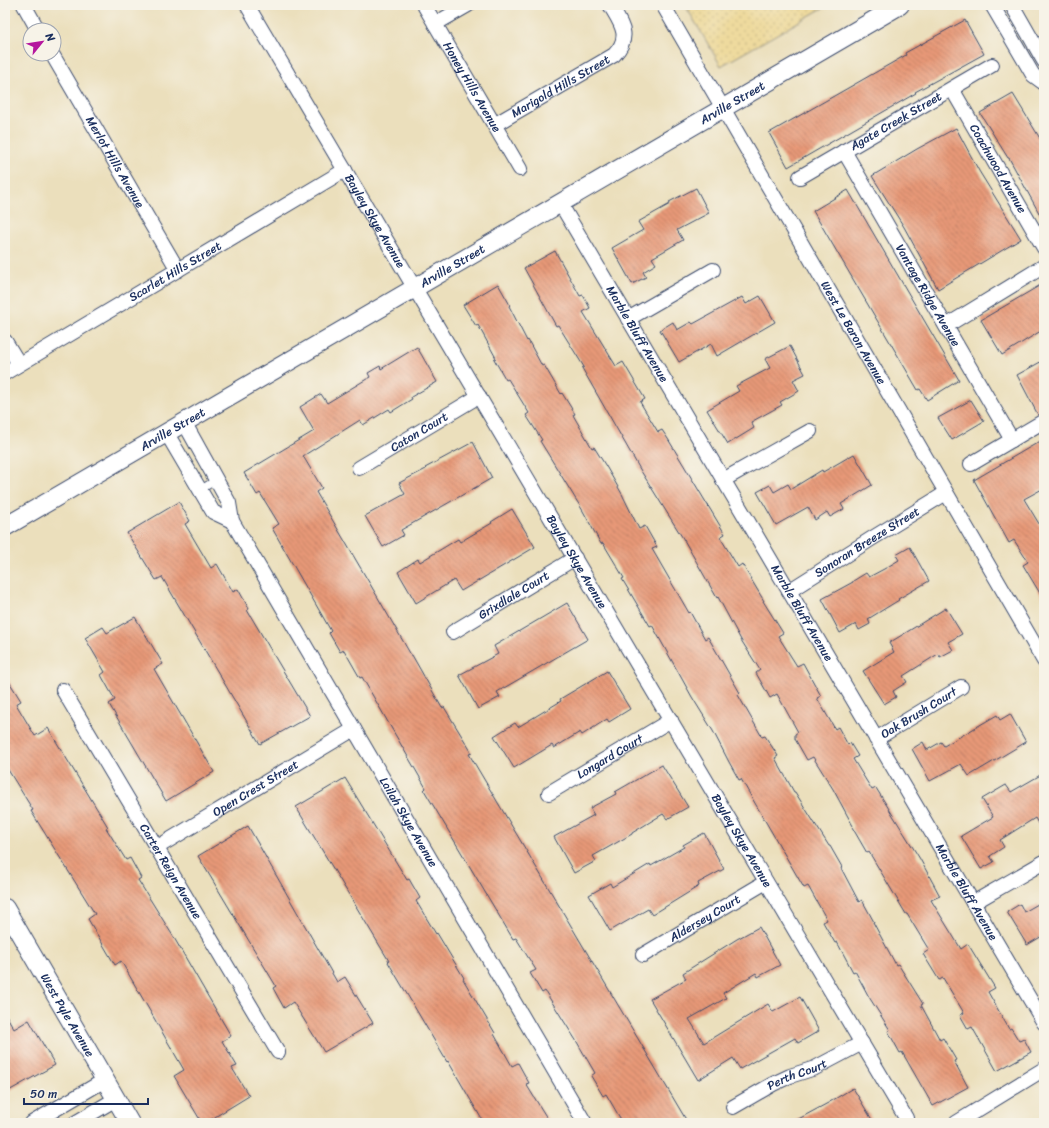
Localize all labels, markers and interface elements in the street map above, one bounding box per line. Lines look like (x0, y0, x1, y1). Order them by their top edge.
north arrow (22, 22, 62, 62)
text: N (40, 28, 61, 46)
street label: Honey Hills Avenue (437, 37, 507, 137)
street label: Marigold Hills Street (507, 49, 614, 124)
street label: Arville Street (694, 75, 769, 131)
street label: Agate Creek Street (845, 86, 946, 157)
street label: Merlot Hills Avenue (79, 112, 151, 212)
street label: Coachwood Avenue (963, 120, 1033, 218)
street label: Bayley Skye Avenue (338, 170, 411, 272)
street label: Scarlet Hills Street (124, 235, 226, 308)
street label: Arville Street (415, 238, 489, 294)
street label: Vantage Ridge Avenue (889, 240, 967, 351)
street label: West Le Baron Avenue (814, 277, 892, 389)
street label: Marble Bluff Avenue (600, 281, 675, 387)
street label: Arville Street (135, 401, 210, 458)
street label: Caton Court (386, 406, 452, 458)
street label: Sonoran Breeze Street (810, 501, 924, 583)
street label: Bayley Skye Avenue (540, 510, 613, 613)
street label: Marble Bluff Avenue (765, 560, 839, 666)
street label: Grixdlale Court (474, 565, 554, 625)
street label: Oak Brush Court (876, 680, 962, 745)
street label: Longard Court (572, 727, 648, 785)
street label: Open Crest Street (208, 754, 303, 823)
street label: Lailah Skye Avenue (373, 773, 444, 872)
street label: Bayley Skye Avenue (705, 789, 778, 892)
street label: Carter Reign Avenue (134, 819, 208, 924)
street label: Marble Bluff Avenue (929, 839, 1004, 945)
street label: Aldersey Court (664, 888, 745, 949)
street label: West Pyle Avenue (34, 969, 100, 1061)
street label: Perth Court (763, 1052, 831, 1096)
scale bar (24, 1080, 148, 1106)
text: 50 m (30, 1083, 57, 1105)

